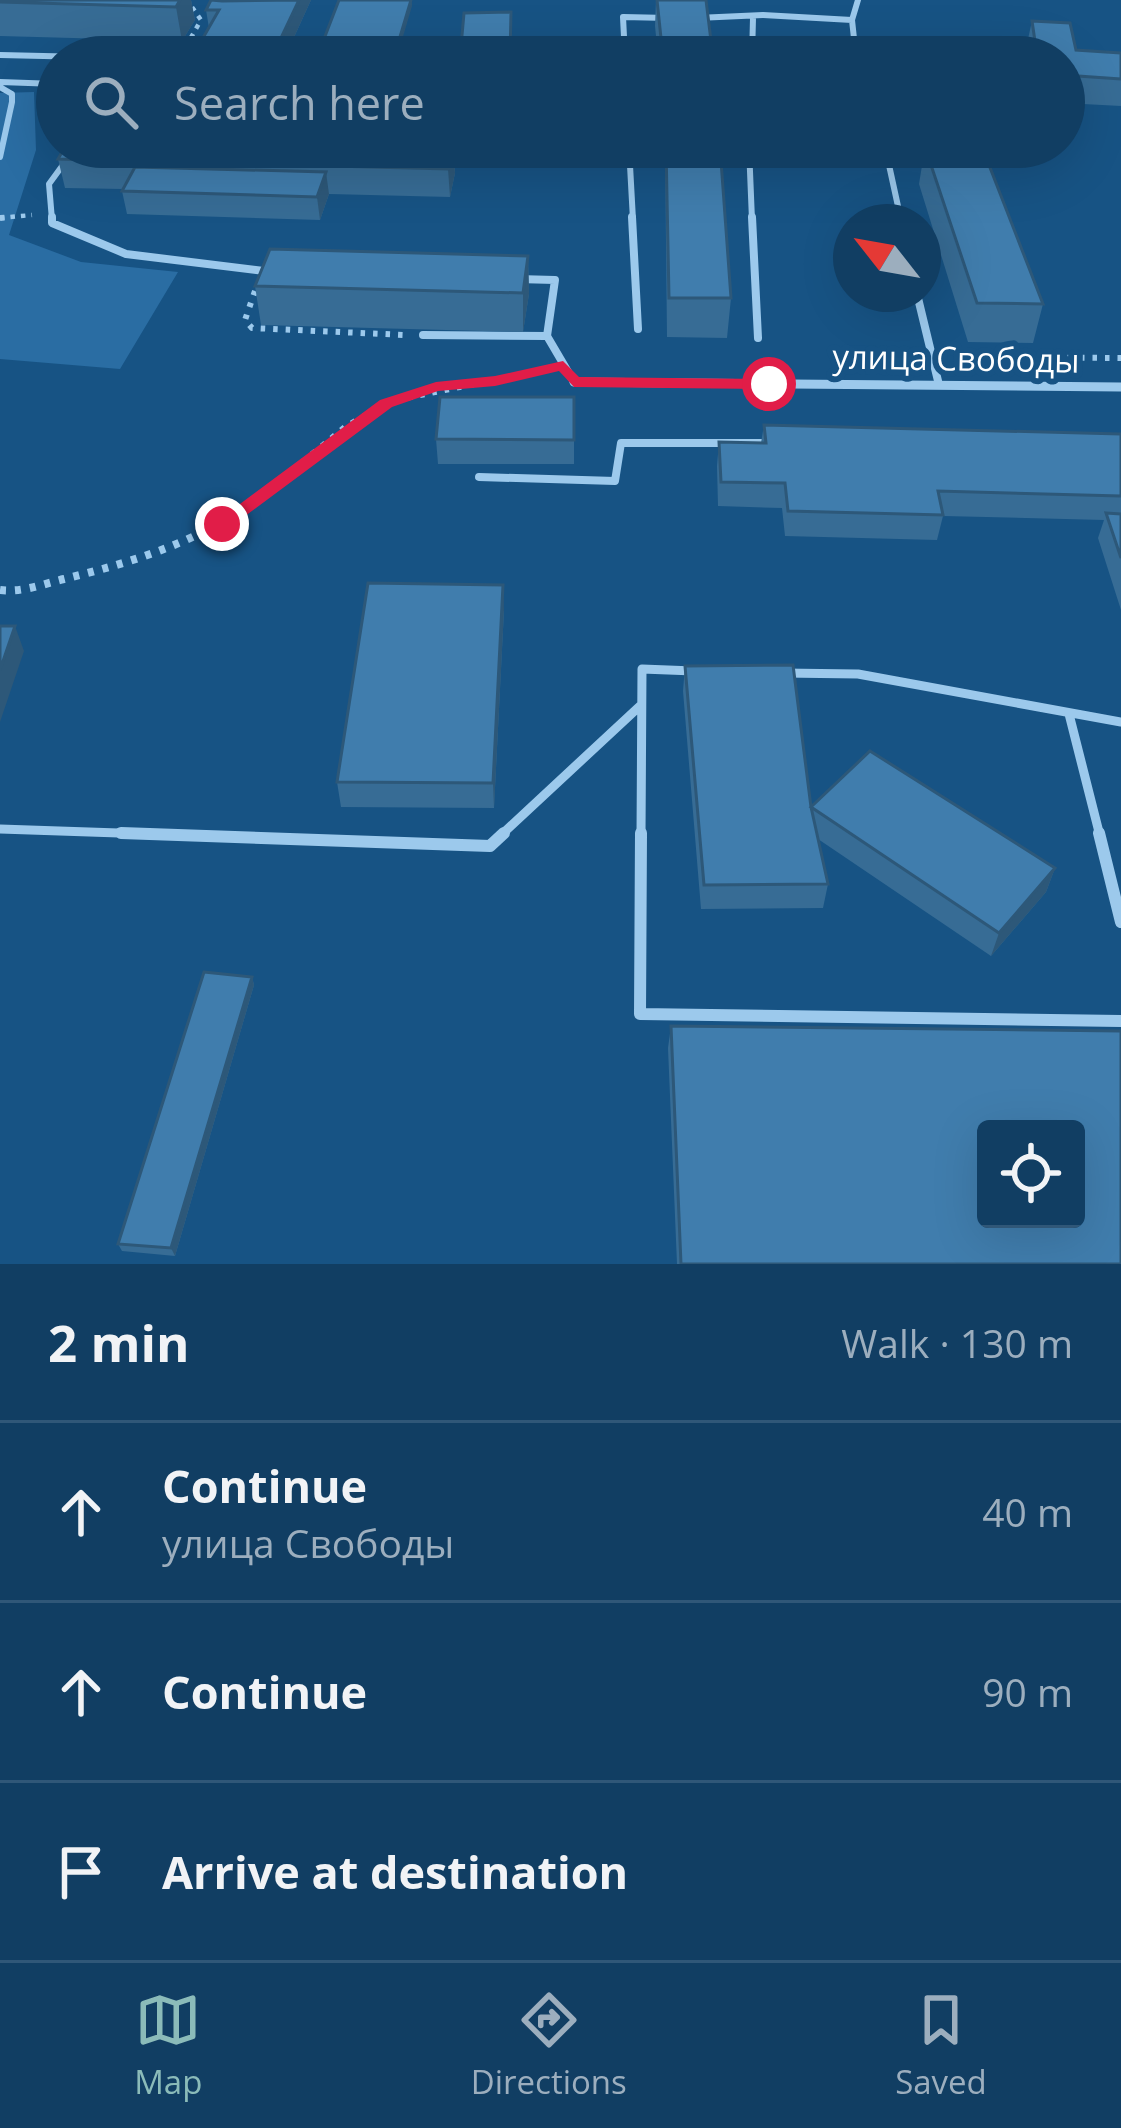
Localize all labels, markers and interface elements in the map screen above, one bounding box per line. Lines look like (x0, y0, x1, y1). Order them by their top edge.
search box (36, 36, 1085, 168)
icon: search (78, 69, 144, 135)
text: Search here (174, 72, 425, 133)
north arrow (833, 204, 941, 312)
street label: улица Свободы (832, 333, 1080, 383)
route start (742, 357, 796, 411)
route end (195, 497, 249, 551)
map controls (977, 1120, 1085, 1228)
button: locate (977, 1120, 1085, 1228)
text: 2 min (48, 1307, 190, 1377)
text: Walk · 130 m (841, 1316, 1073, 1369)
text: Continue (162, 1455, 367, 1516)
icon: ahead (48, 1479, 114, 1545)
text: 40 m (982, 1485, 1073, 1538)
text: улица Свободы (162, 1516, 454, 1569)
icon: ahead (48, 1659, 114, 1725)
text: Continue (162, 1661, 367, 1722)
text: 90 m (982, 1665, 1073, 1718)
icon: arrive (48, 1839, 114, 1905)
text: Arrive at destination (162, 1841, 628, 1902)
tab: Map (134, 1987, 202, 2104)
tab: Directions (471, 1987, 627, 2104)
tab: Saved (895, 1987, 987, 2104)

